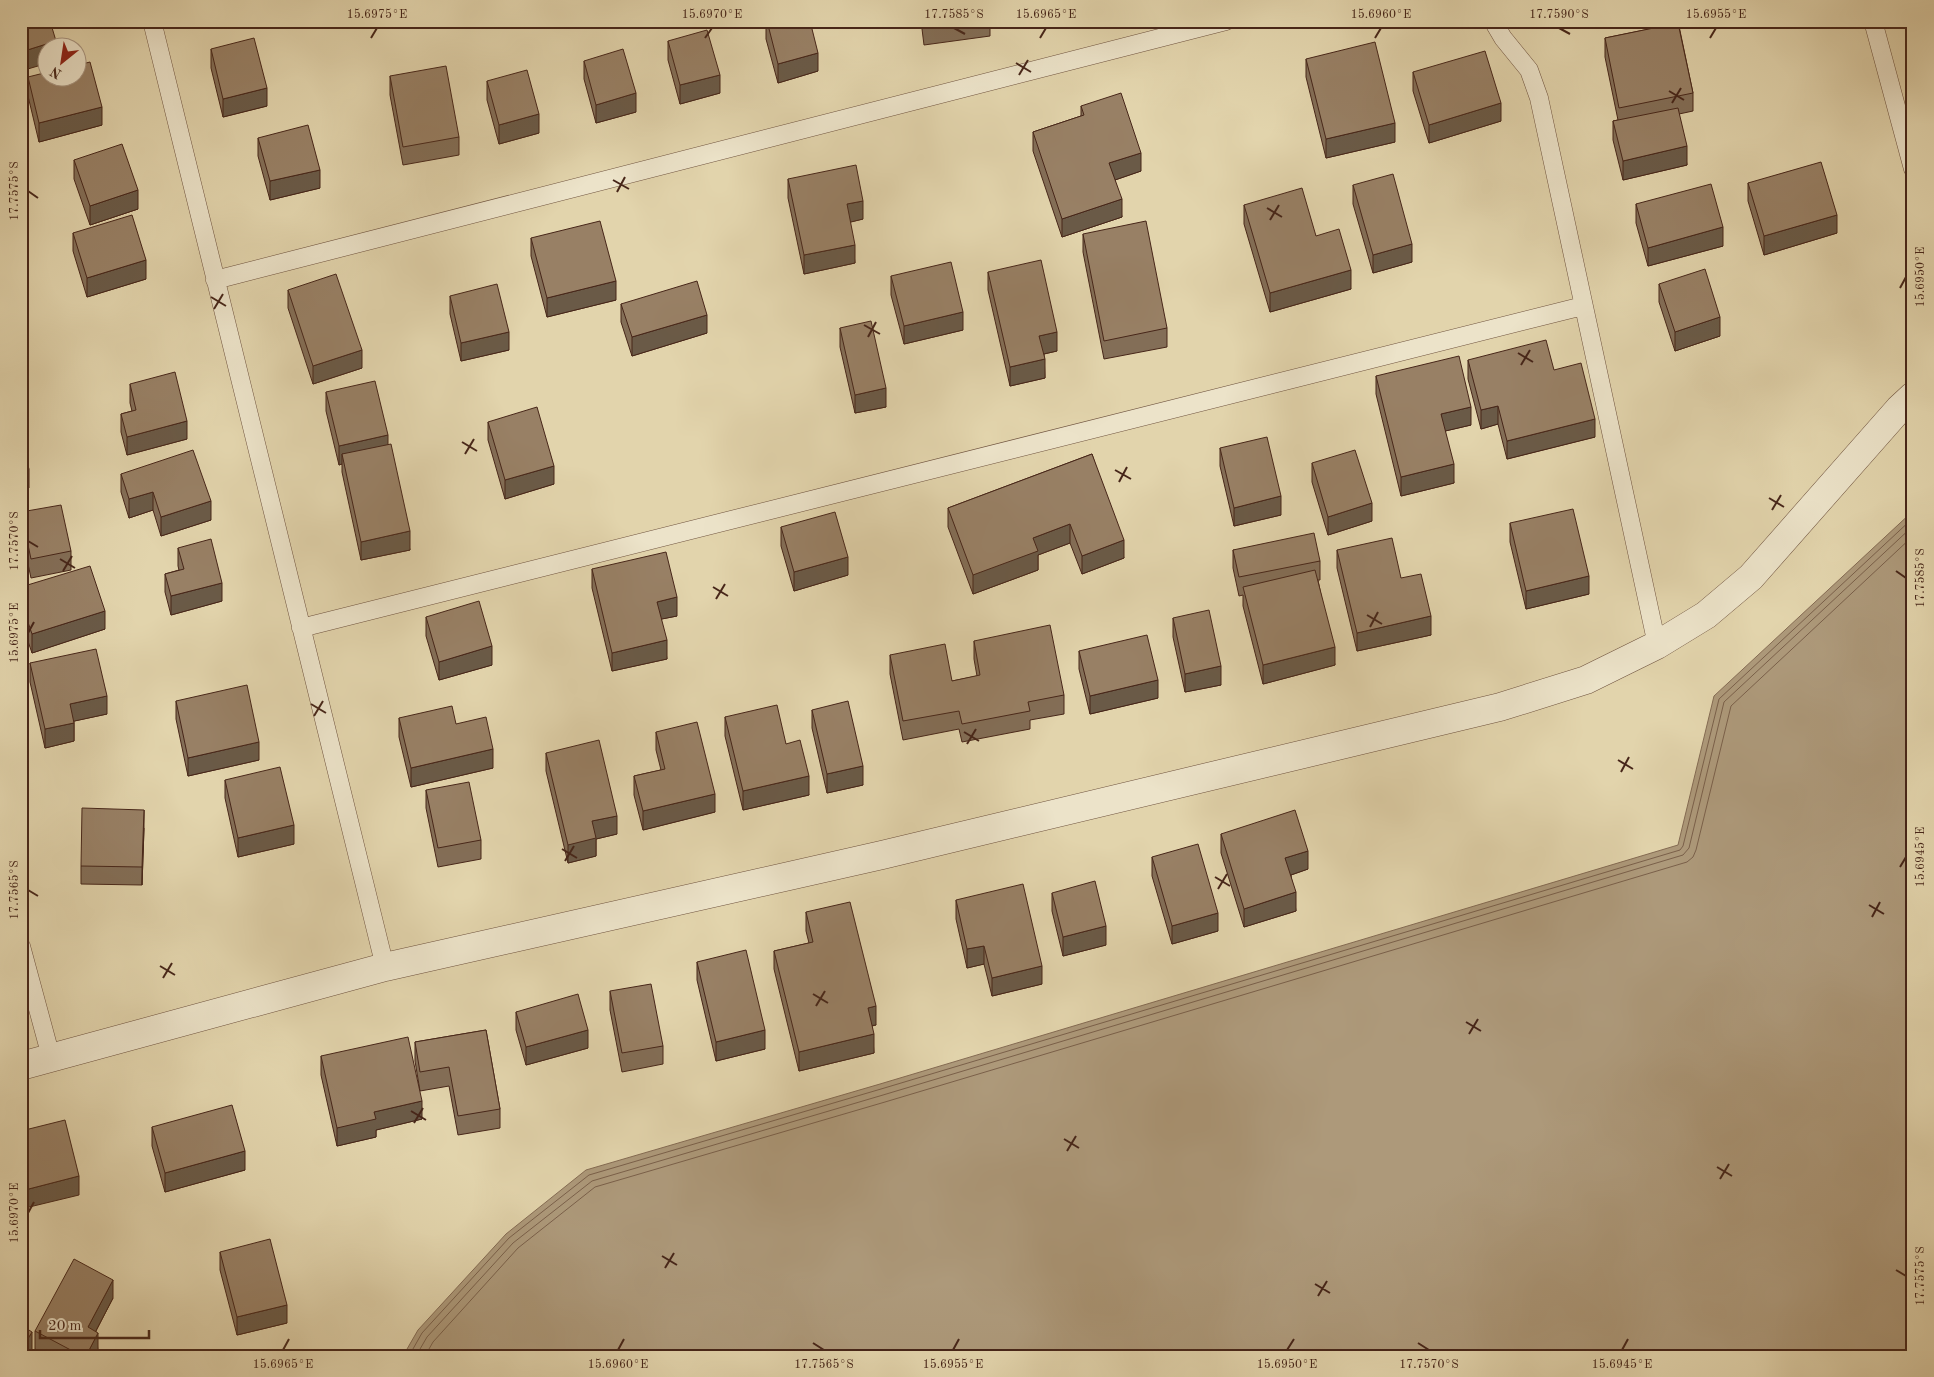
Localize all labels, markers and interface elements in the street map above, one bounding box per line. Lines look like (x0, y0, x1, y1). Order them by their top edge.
text: 15.6975°E (347, 8, 407, 21)
text: 15.6970°E (682, 8, 742, 21)
text: 17.7585°S (924, 8, 984, 21)
text: 15.6965°E (1016, 8, 1076, 21)
text: 15.6960°E (1351, 8, 1411, 21)
text: 17.7590°S (1529, 8, 1589, 21)
text: 15.6955°E (1686, 8, 1746, 21)
north arrow (38, 38, 88, 88)
text: N (48, 64, 64, 81)
text: 17.7575°S (8, 161, 21, 221)
text: 15.6950°E (1914, 247, 1927, 307)
text: 17.7570°S (8, 511, 21, 571)
text: 17.7585°S (1914, 548, 1927, 608)
text: 15.6975°E (8, 603, 21, 663)
text: 15.6945°E (1914, 827, 1927, 887)
text: 17.7565°S (8, 860, 21, 920)
text: 15.6970°E (8, 1183, 21, 1243)
text: 17.7575°S (1914, 1246, 1927, 1306)
scale bar (40, 1307, 149, 1339)
text: 20 m (48, 1319, 82, 1334)
text: 15.6965°E (253, 1358, 313, 1371)
text: 15.6960°E (588, 1358, 648, 1371)
text: 17.7565°S (794, 1358, 854, 1371)
text: 15.6955°E (923, 1358, 983, 1371)
text: 15.6950°E (1257, 1358, 1317, 1371)
text: 17.7570°S (1399, 1358, 1459, 1371)
text: 15.6945°E (1592, 1358, 1652, 1371)

